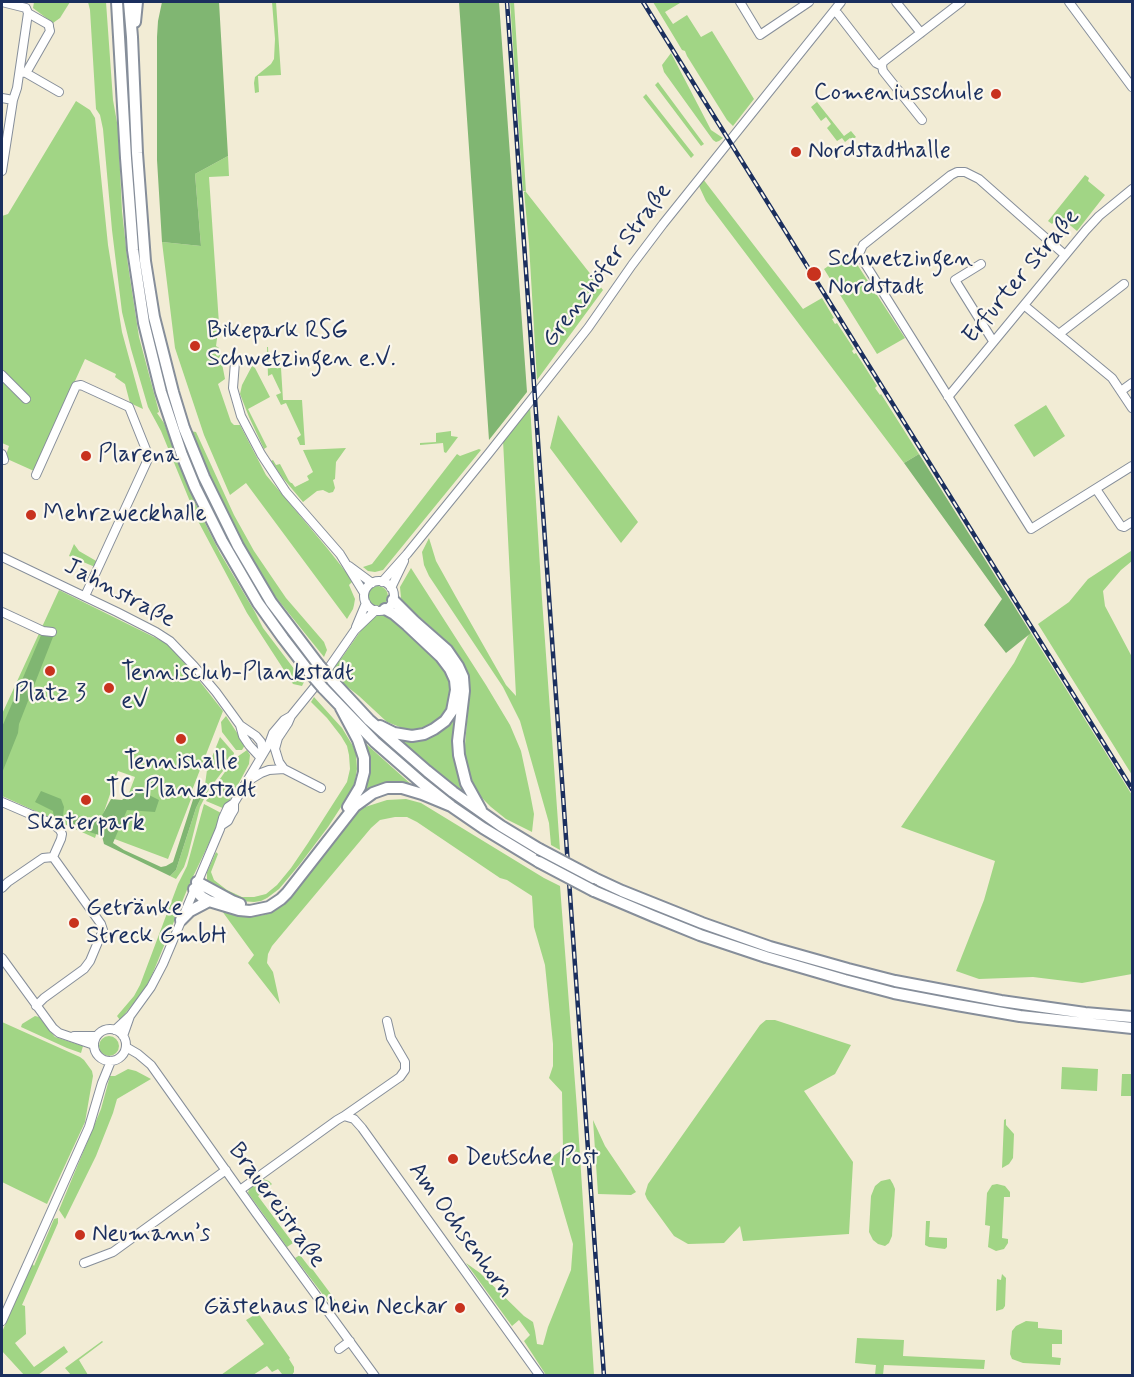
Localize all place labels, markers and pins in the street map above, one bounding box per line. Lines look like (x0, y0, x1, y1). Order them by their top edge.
place label: Comeniusschule (814, 80, 984, 108)
marker: Comeniusschule (989, 87, 1003, 101)
place label: Nordstadthalle (808, 138, 951, 166)
marker: Nordstadthalle (789, 145, 803, 159)
place label: Schwetzingen Nordstadt (828, 246, 973, 302)
marker: Schwetzingen Nordstadt (805, 265, 823, 283)
place label: Bikepark RSG Schwetzingen e.V. (207, 318, 396, 374)
marker: Bikepark RSG Schwetzingen e.V. (188, 339, 202, 353)
place label: Plarena (98, 442, 179, 470)
marker: Plarena (79, 449, 93, 463)
place label: Mehrzweckhalle (43, 501, 207, 529)
marker: Mehrzweckhalle (24, 508, 38, 522)
place label: Tennisclub-Plankstadt eV (121, 660, 354, 716)
marker: Platz 3 (43, 664, 57, 678)
place label: Platz 3 (14, 681, 86, 709)
marker: Tennisclub-Plankstadt eV (102, 681, 116, 695)
marker: Tennishalle TC-Plankstadt (174, 732, 188, 746)
place label: Tennishalle TC-Plankstadt (106, 749, 256, 805)
marker: Skaterpark (79, 793, 93, 807)
place label: Skaterpark (27, 810, 145, 838)
place label: Getränke Streck GmbH (86, 895, 227, 951)
marker: Getränke Streck GmbH (67, 916, 81, 930)
place label: Deutsche Post (465, 1145, 598, 1173)
marker: Deutsche Post (446, 1152, 460, 1166)
place label: Neumann’s (92, 1221, 210, 1249)
marker: Neumann’s (73, 1228, 87, 1242)
place label: Gästehaus Rhein Neckar (203, 1294, 448, 1322)
marker: Gästehaus Rhein Neckar (453, 1301, 467, 1315)

